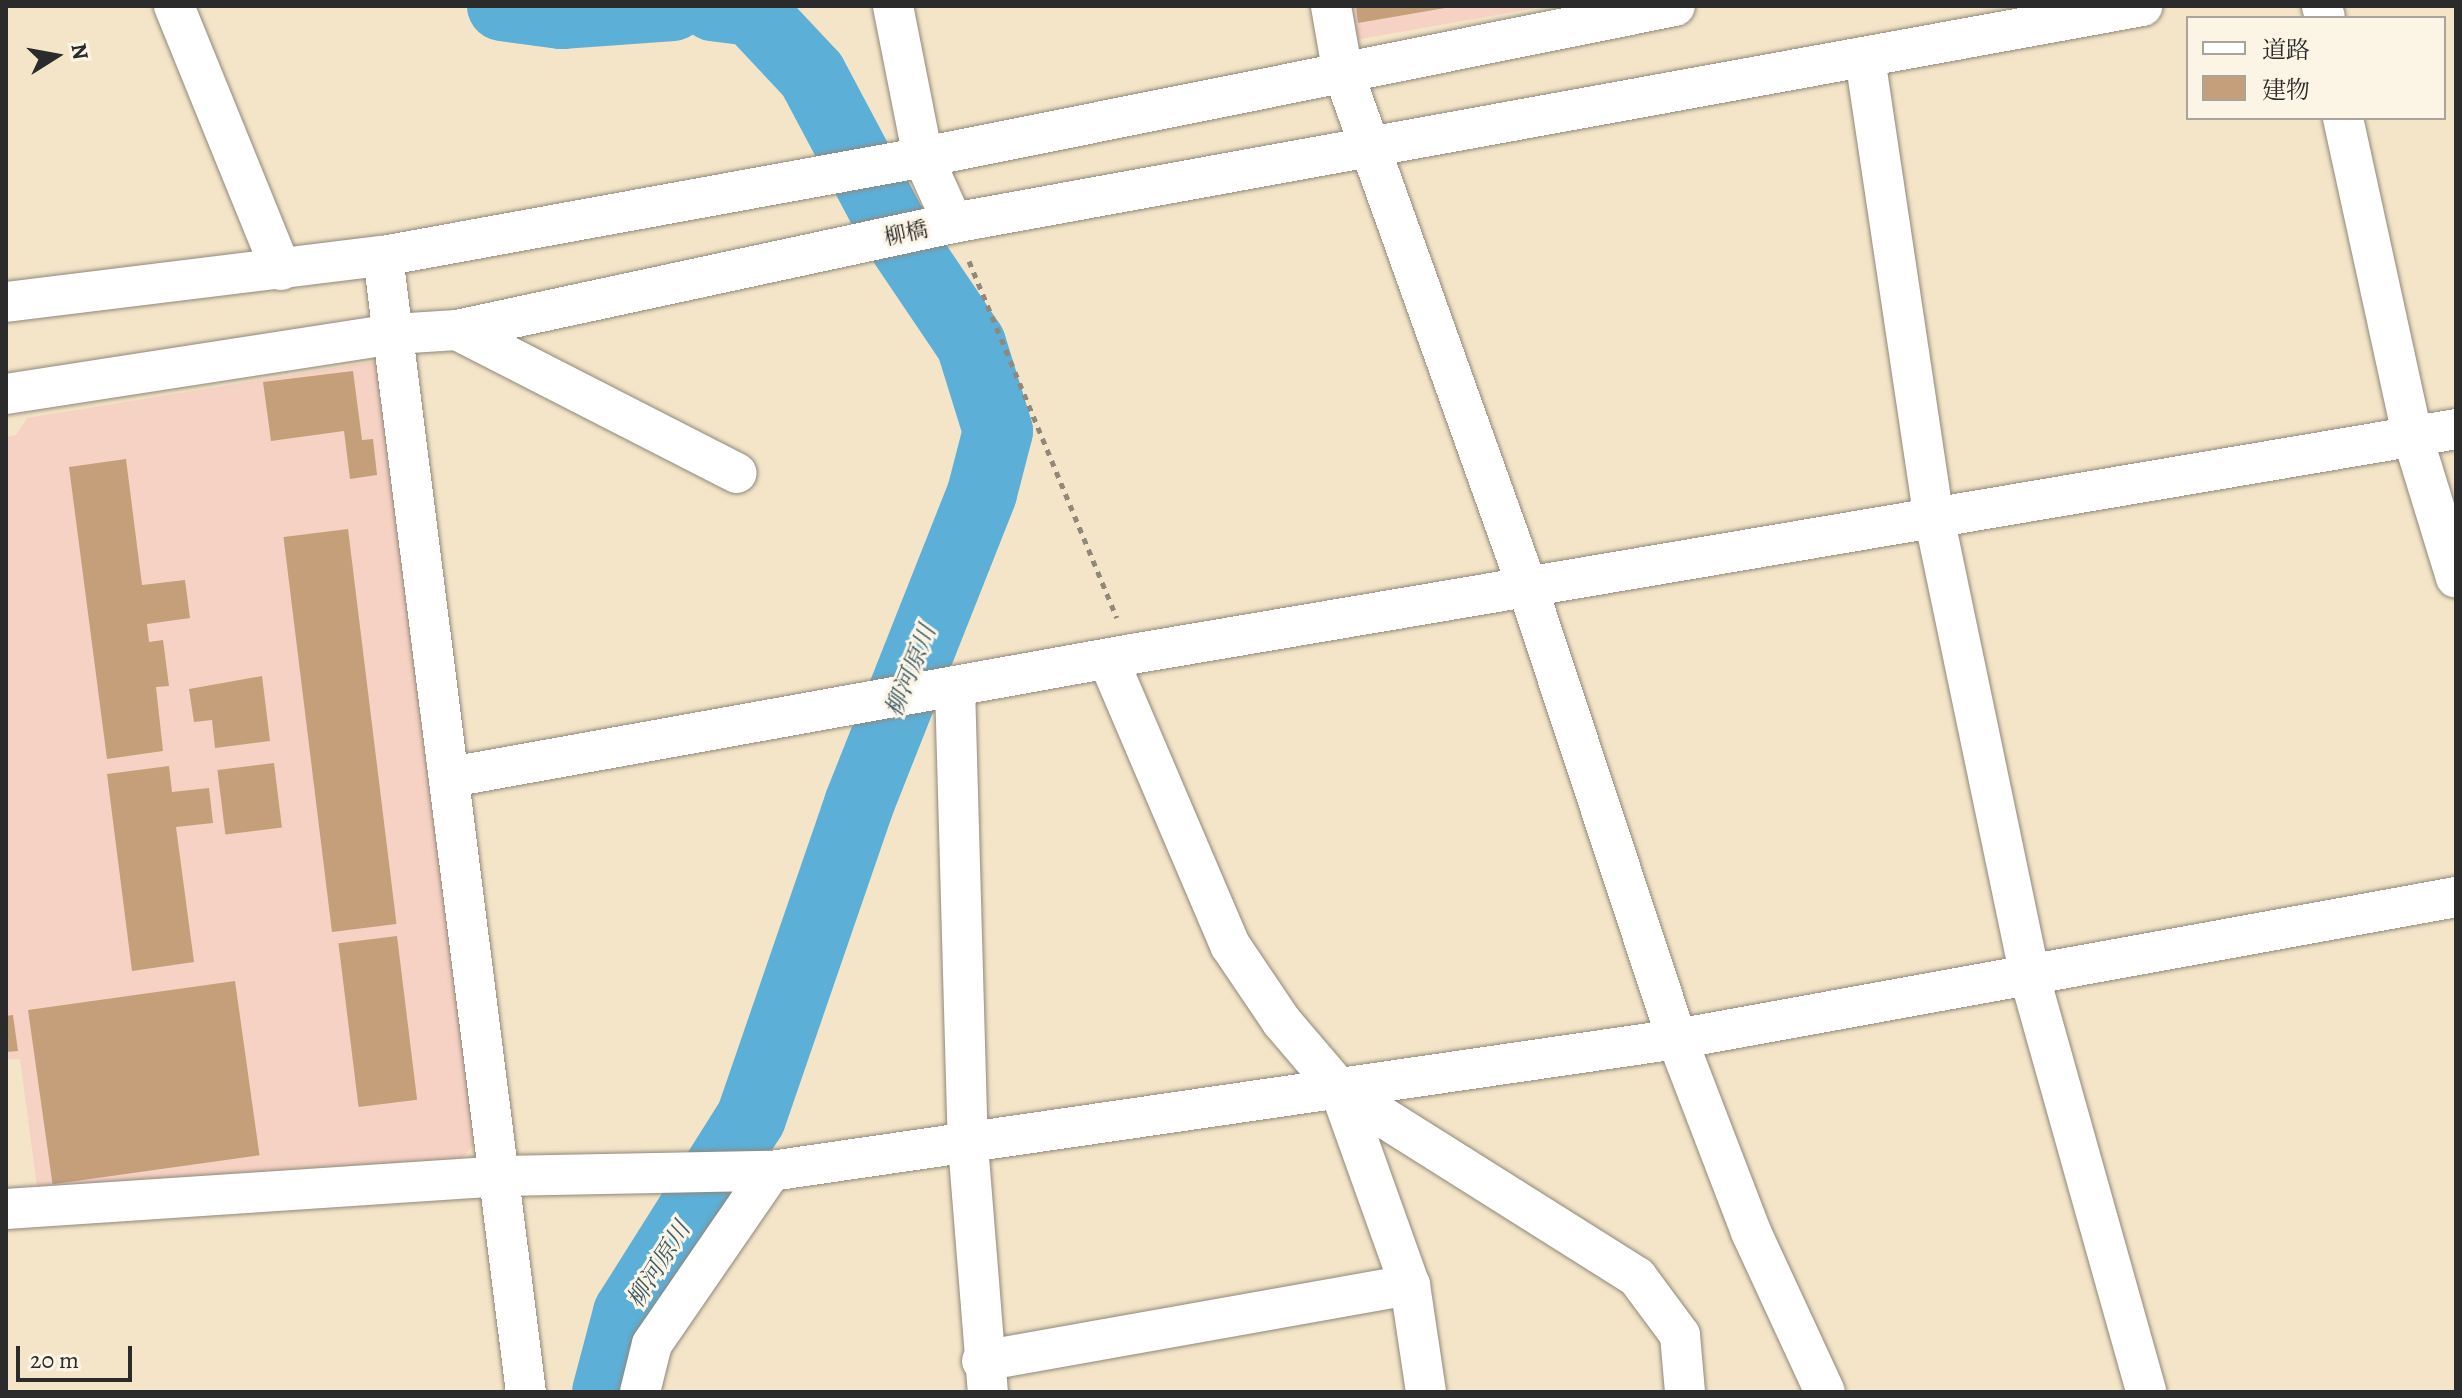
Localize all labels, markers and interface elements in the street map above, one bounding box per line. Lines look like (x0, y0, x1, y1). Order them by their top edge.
north arrow (16, 16, 96, 96)
legend (2186, 16, 2446, 120)
text: 道路 (2262, 34, 2310, 66)
text: N (63, 41, 96, 62)
text: 建物 (2262, 74, 2310, 106)
street label: 柳橋 (882, 217, 930, 251)
water label: 柳河原川 (880, 621, 942, 721)
water label: 柳河原川 (621, 1217, 697, 1313)
scale bar (20, 1330, 136, 1380)
text: 20 m (30, 1344, 79, 1376)

